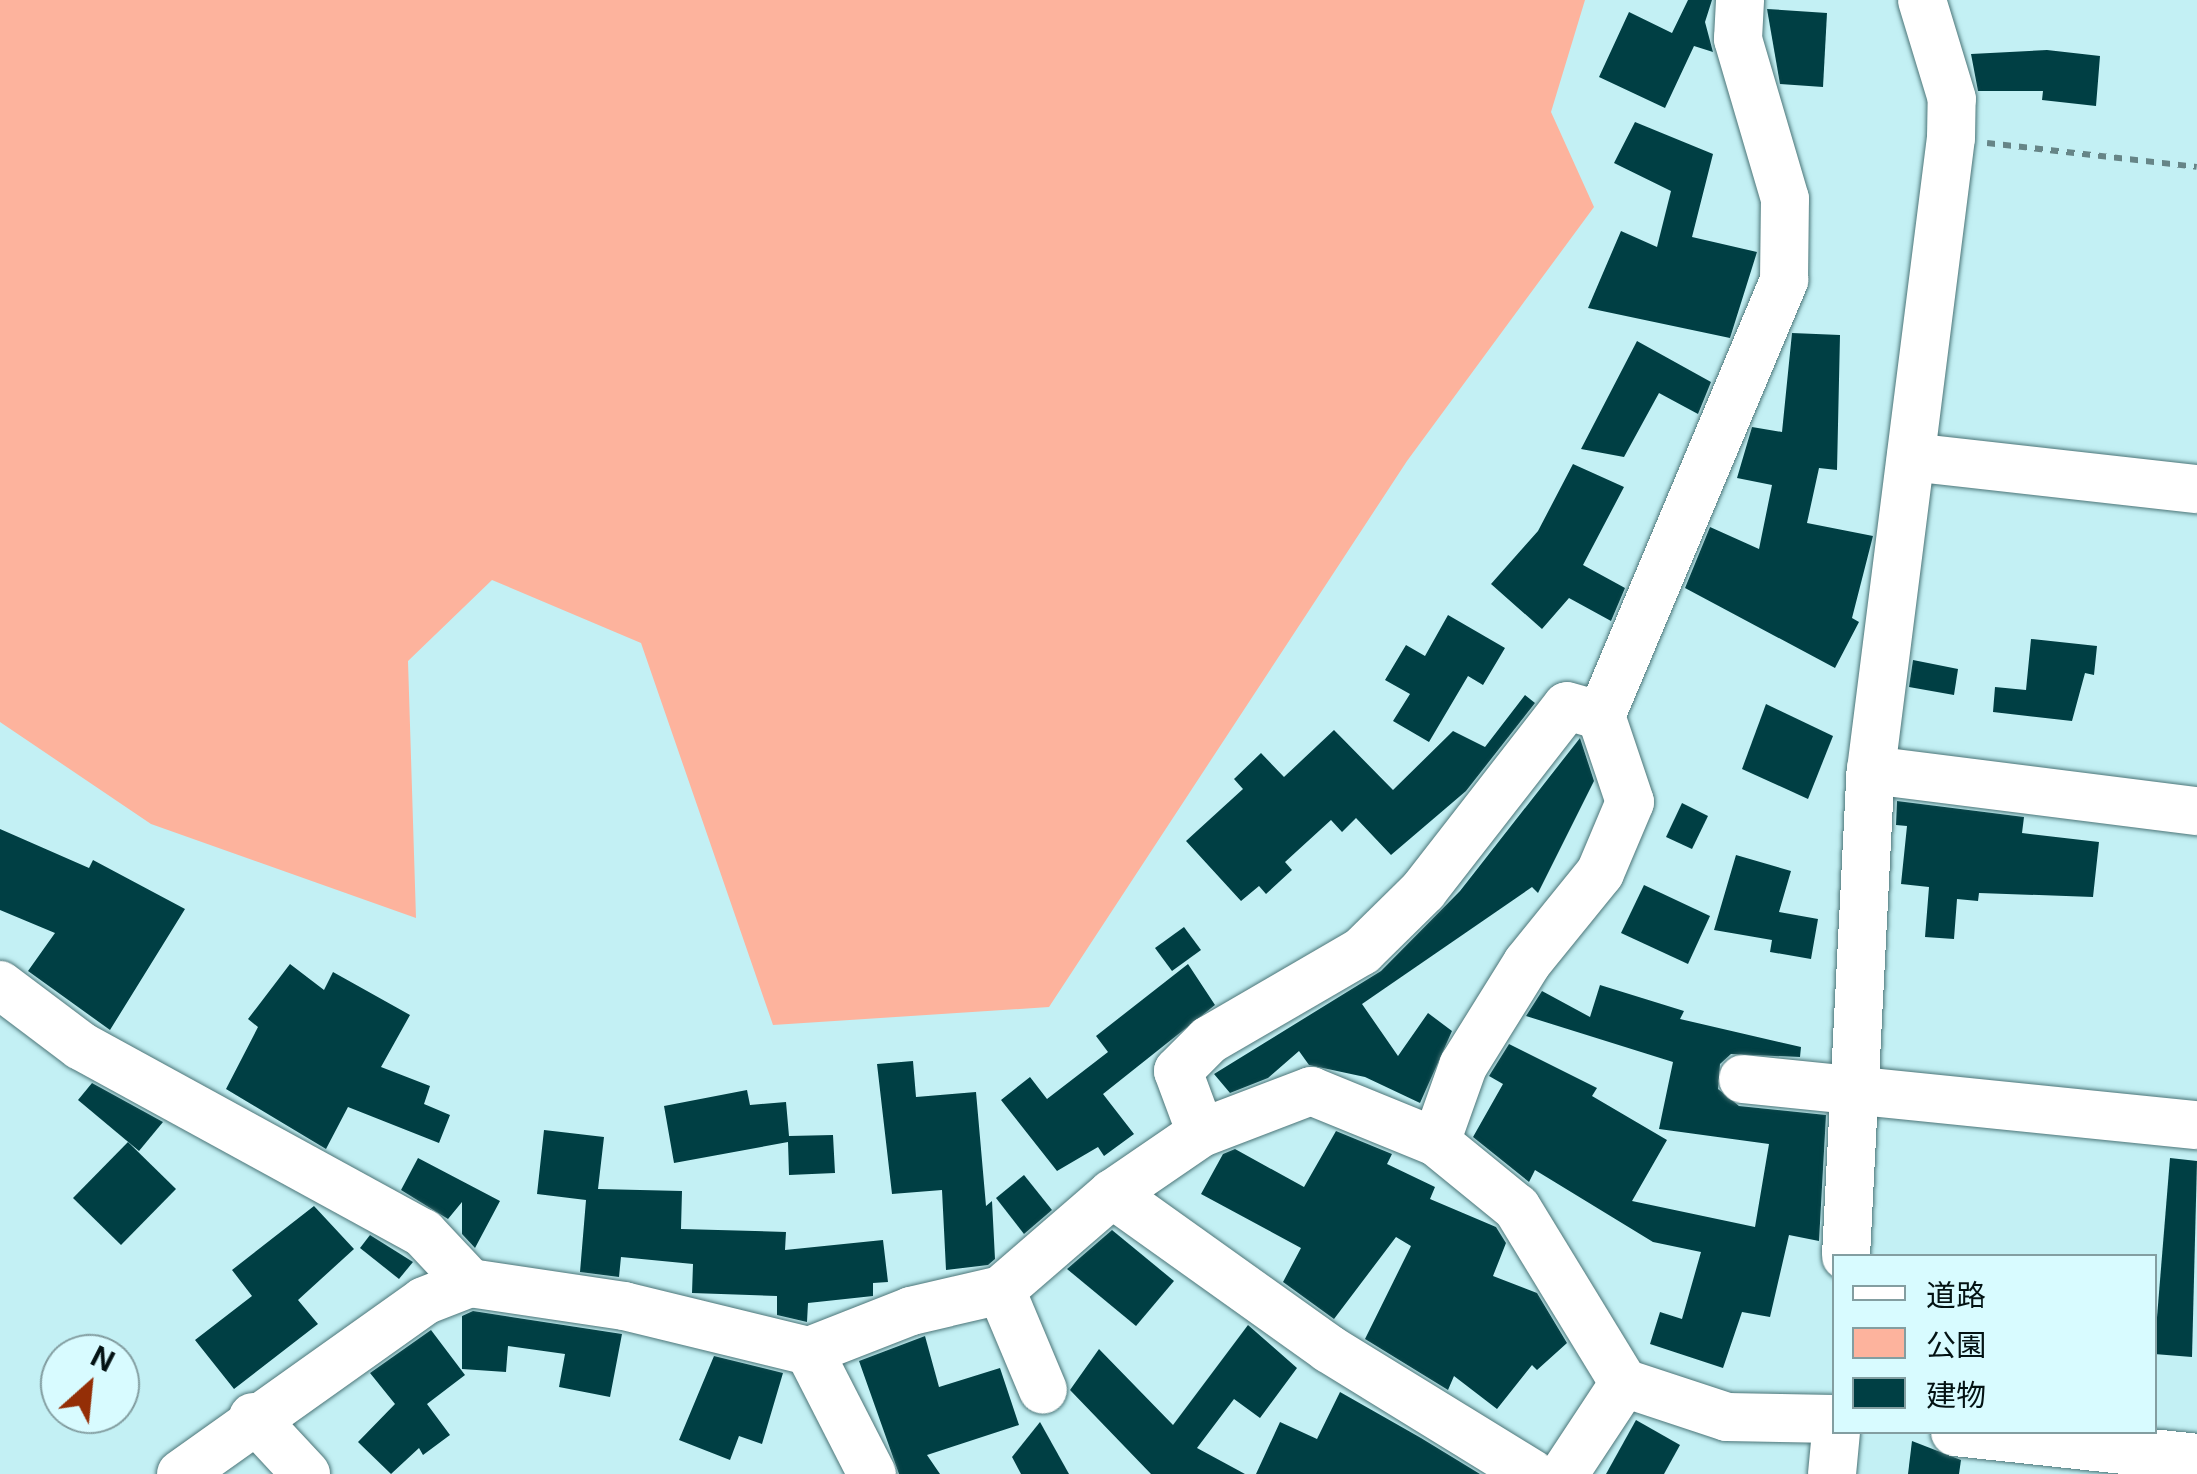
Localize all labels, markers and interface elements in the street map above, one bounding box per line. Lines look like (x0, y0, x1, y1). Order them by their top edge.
legend (1832, 1254, 2157, 1434)
text: 道路 (1926, 1277, 1986, 1313)
text: 公園 (1926, 1327, 1986, 1363)
north arrow (40, 1334, 140, 1434)
text: N (85, 1339, 120, 1379)
text: 建物 (1926, 1377, 1986, 1413)

